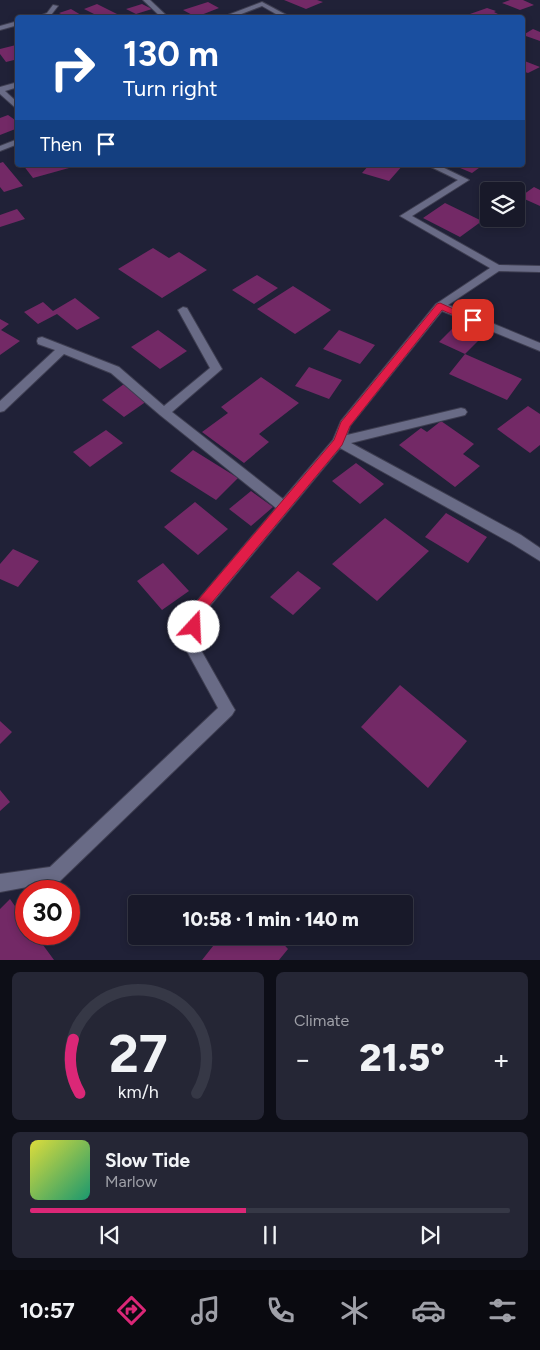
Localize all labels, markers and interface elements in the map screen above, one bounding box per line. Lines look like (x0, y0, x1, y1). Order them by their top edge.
text: 130 m (123, 33, 219, 75)
icon: right (40, 35, 105, 100)
text: Turn right (123, 75, 218, 102)
icon: arrive (92, 130, 120, 158)
text: Then (40, 133, 82, 156)
map controls (480, 182, 525, 227)
button: layers (480, 182, 525, 227)
pin (452, 299, 494, 341)
icon: arrive (459, 306, 487, 334)
position arrow (167, 600, 219, 652)
speed limit sign: 30 (15, 880, 80, 945)
text: 10:58 · 1 min · 140 m (182, 908, 359, 931)
text: Climate (294, 1011, 349, 1030)
text: 27 (108, 1023, 168, 1085)
text: 21.5° (359, 1035, 445, 1081)
text: − (294, 1042, 311, 1076)
text: + (493, 1042, 510, 1076)
text: km/h (118, 1081, 158, 1102)
text: Slow Tide (105, 1149, 190, 1172)
text: Marlow (105, 1172, 157, 1191)
icon: previous (96, 1221, 124, 1249)
icon: pause (256, 1221, 284, 1249)
icon: next (416, 1221, 444, 1249)
icon: directions (114, 1293, 149, 1328)
icon: music (188, 1293, 223, 1328)
icon: phone (263, 1293, 298, 1328)
icon: climate (337, 1293, 372, 1328)
icon: car (411, 1293, 446, 1328)
icon: filters (485, 1293, 520, 1328)
text: 10:57 (20, 1297, 75, 1324)

